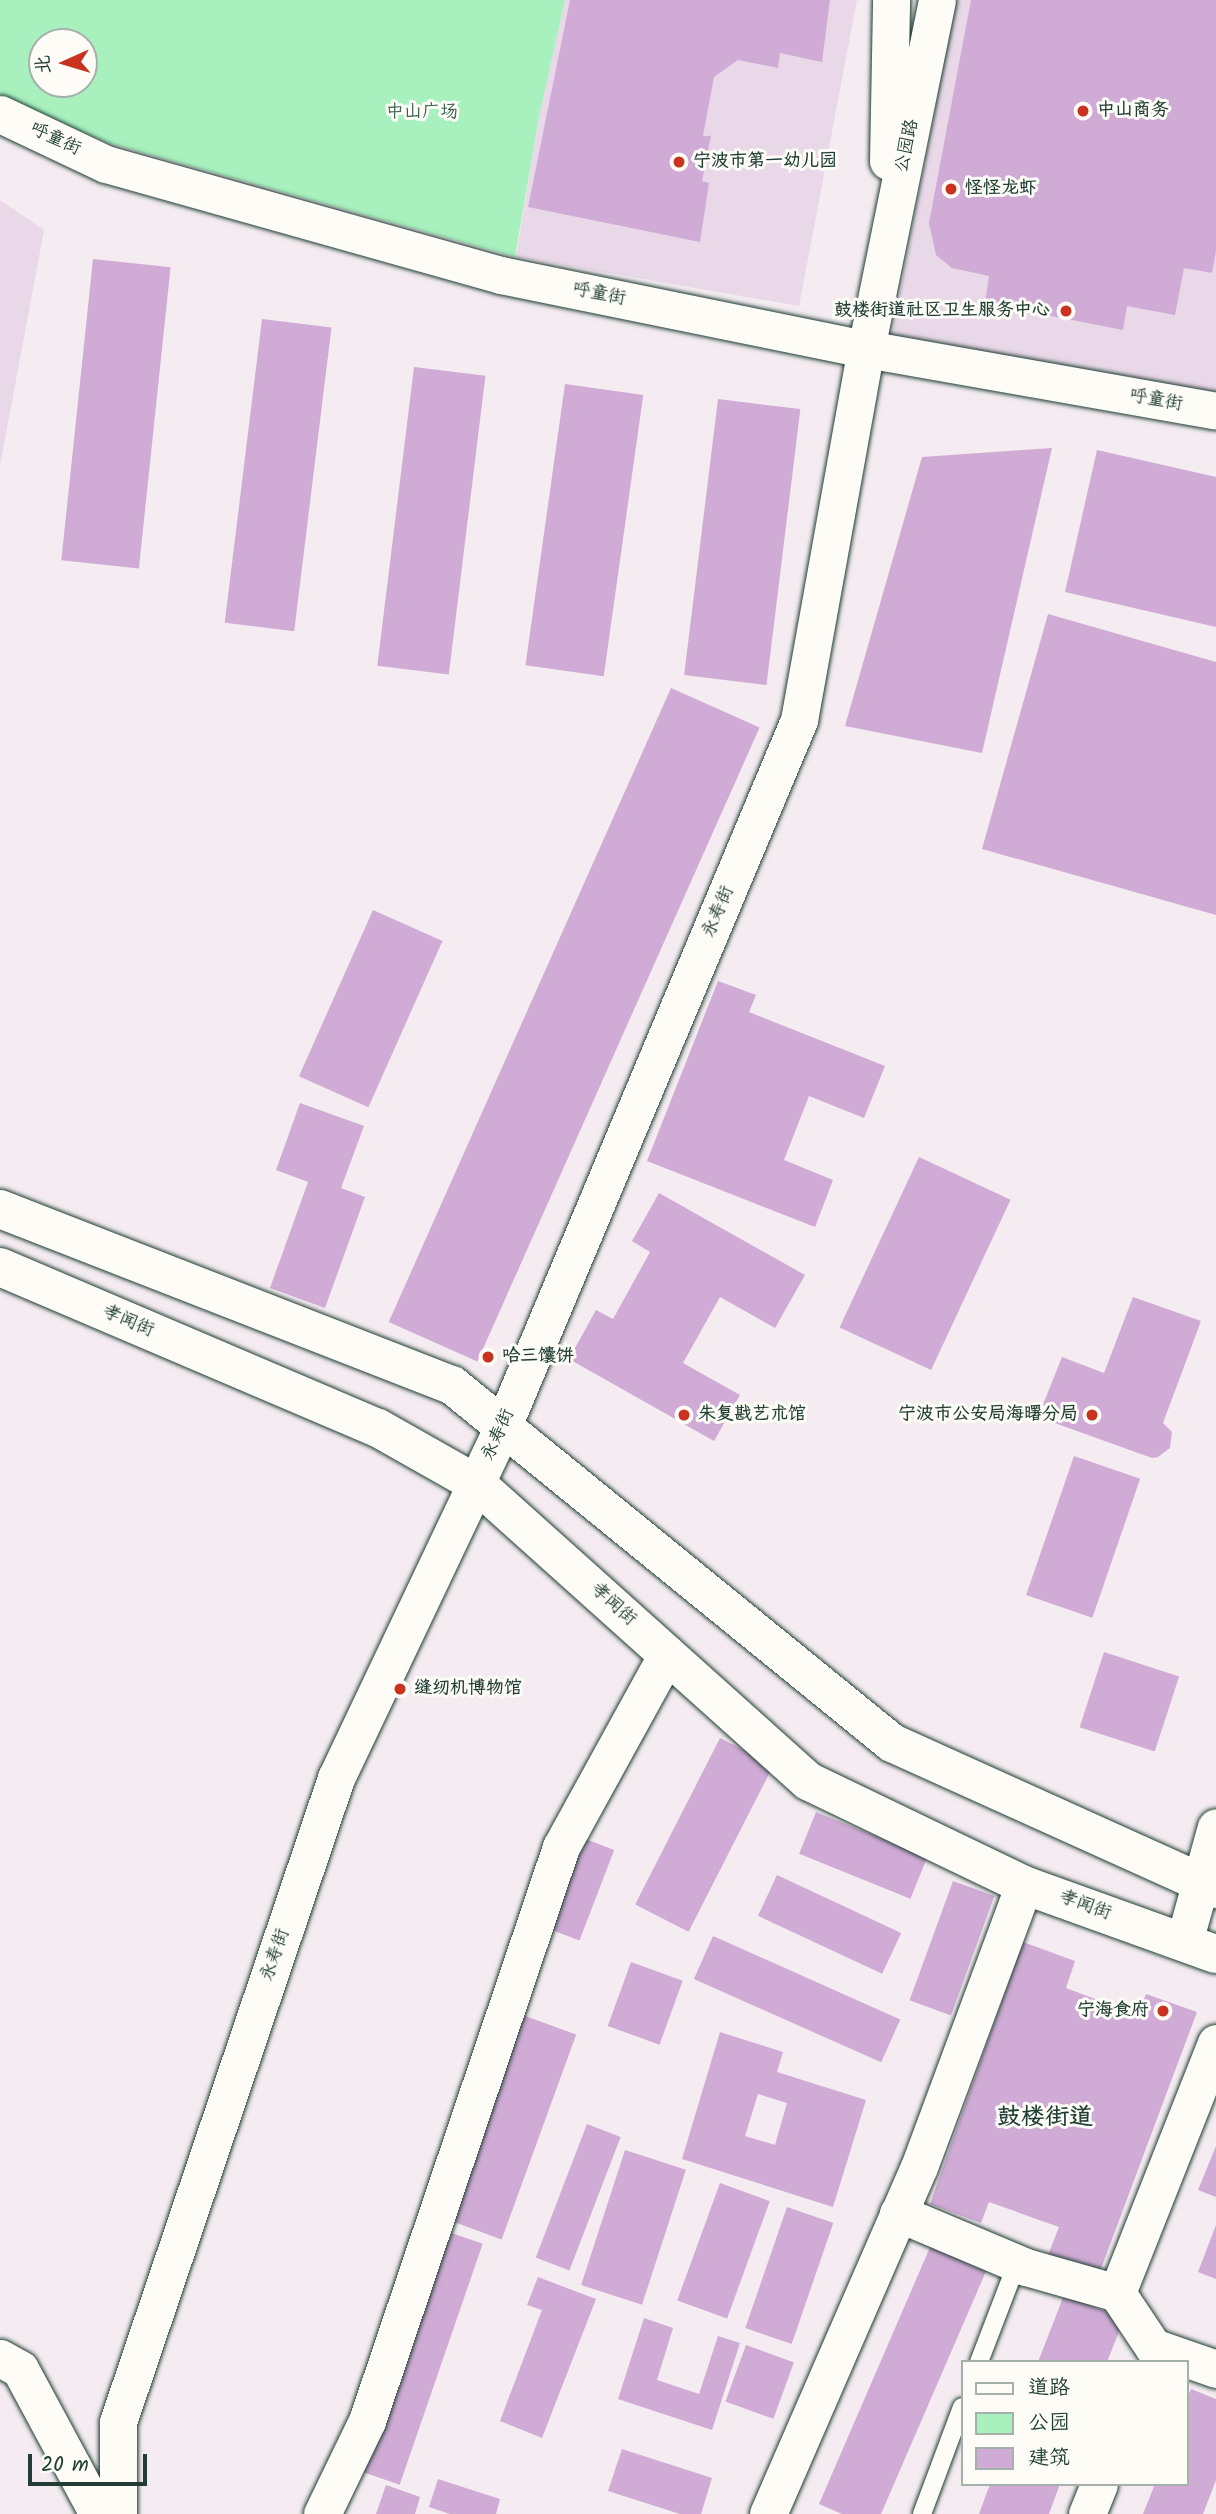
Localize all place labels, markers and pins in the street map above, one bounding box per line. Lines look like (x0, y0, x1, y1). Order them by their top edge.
place label: 中山商务 (1097, 100, 1169, 122)
marker: 中山商务 (1075, 103, 1091, 119)
place label: 宁波市第一幼儿园 (693, 151, 837, 173)
marker: 宁波市第一幼儿园 (671, 154, 687, 170)
place label: 怪怪龙虾 (965, 178, 1037, 200)
marker: 怪怪龙虾 (943, 181, 959, 197)
place label: 鼓楼街道社区卫生服务中心 (834, 300, 1050, 322)
marker: 鼓楼街道社区卫生服务中心 (1056, 301, 1076, 321)
place label: 哈三馕饼 (502, 1346, 574, 1368)
marker: 哈三馕饼 (480, 1349, 496, 1365)
place label: 朱复戡艺术馆 (698, 1404, 806, 1426)
place label: 宁波市公安局海曙分局 (898, 1404, 1078, 1426)
marker: 朱复戡艺术馆 (676, 1407, 692, 1423)
marker: 宁波市公安局海曙分局 (1084, 1407, 1100, 1423)
place label: 缝纫机博物馆 (414, 1678, 522, 1700)
marker: 缝纫机博物馆 (392, 1681, 408, 1697)
place label: 宁海食府 (1077, 2000, 1149, 2022)
marker: 宁海食府 (1155, 2003, 1171, 2019)

